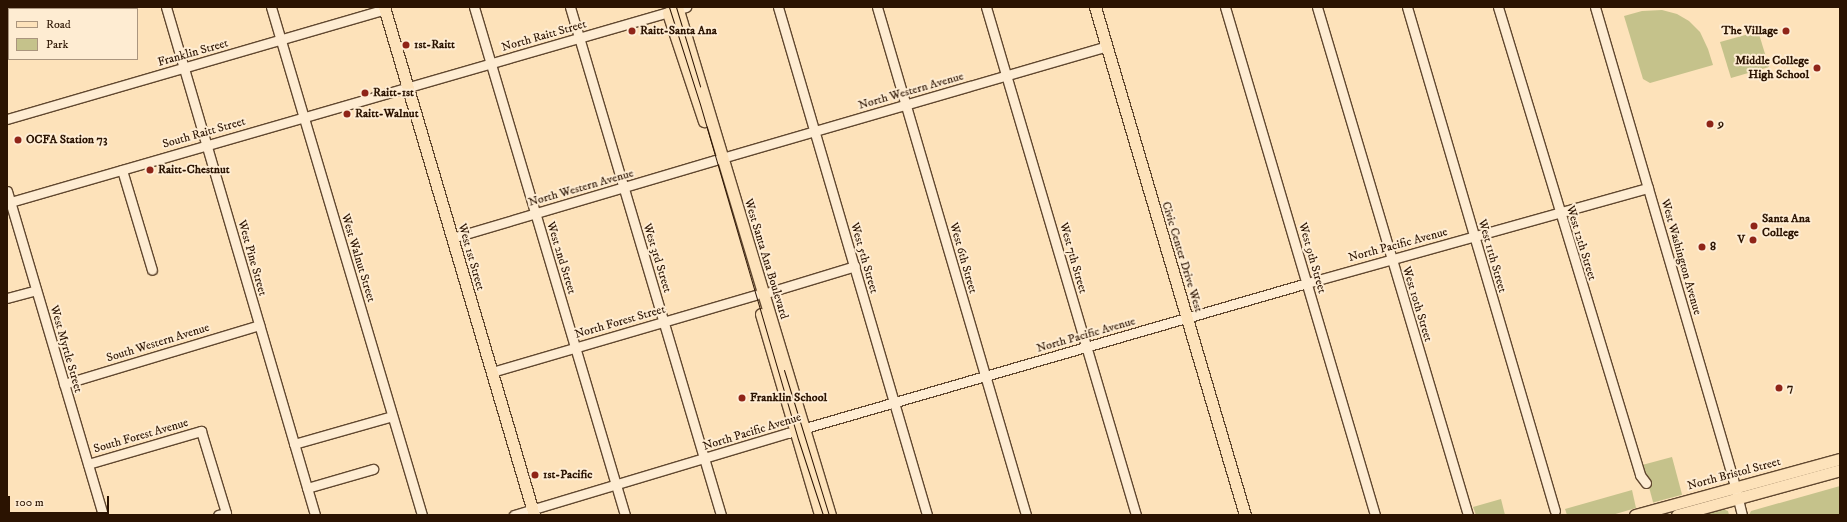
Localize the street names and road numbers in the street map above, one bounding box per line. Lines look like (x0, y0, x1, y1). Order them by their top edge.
street label: North Raitt Street (500, 17, 588, 55)
street label: Franklin Street (156, 36, 230, 70)
street label: North Western Avenue (857, 69, 965, 113)
street label: South Raitt Street (161, 114, 247, 152)
street label: North Western Avenue (527, 166, 635, 210)
street label: West Santa Ana Boulevard (741, 197, 791, 321)
street label: West Washington Avenue (1658, 197, 1704, 317)
street label: Civic Center Drive West (1158, 200, 1206, 314)
street label: West 12th Street (1563, 204, 1599, 282)
street label: West Walnut Street (338, 212, 378, 304)
street label: West 11th Street (1475, 218, 1509, 294)
street label: West Pine Street (234, 219, 270, 297)
street label: West 2nd Street (543, 220, 579, 296)
street label: West 5th Street (847, 221, 881, 295)
street label: West 6th Street (946, 221, 980, 295)
street label: West 7th Street (1056, 221, 1090, 295)
street label: West 9th Street (1295, 221, 1329, 295)
street label: West 1st Street (455, 222, 487, 292)
street label: West 3rd Street (640, 222, 674, 294)
street label: North Pacific Avenue (1347, 225, 1449, 265)
street label: West 10th Street (1399, 265, 1435, 343)
street label: North Forest Street (573, 302, 667, 342)
street label: West Myrtle Street (47, 304, 85, 394)
street label: North Pacific Avenue (1035, 314, 1137, 356)
street label: South Western Avenue (105, 321, 211, 365)
street label: North Pacific Avenue (701, 410, 803, 454)
street label: South Forest Avenue (92, 416, 190, 456)
street label: North Bristol Street (1686, 455, 1782, 493)

